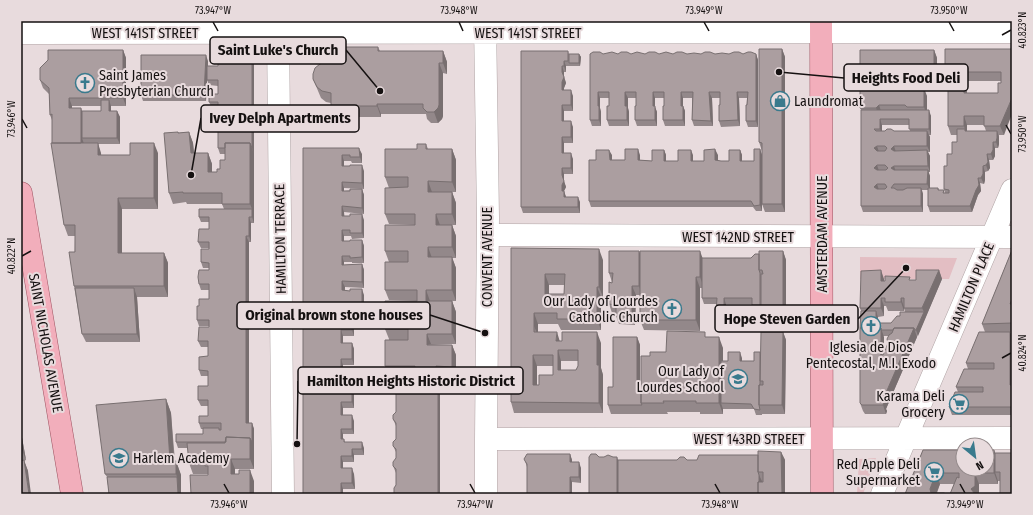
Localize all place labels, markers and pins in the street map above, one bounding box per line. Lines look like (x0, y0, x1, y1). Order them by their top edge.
callout: Saint Luke's Church (210, 37, 346, 64)
callout: Heights Food Deli (844, 64, 968, 91)
place label: Saint James Presbyterian Church (99, 67, 214, 100)
church icon: Saint James Presbyterian Church (74, 72, 96, 94)
shop icon: Laundromat (769, 90, 791, 112)
place label: Laundromat (794, 93, 864, 110)
callout: Ivey Delph Apartments (201, 105, 359, 132)
place label: Our Lady of Lourdes Catholic Church (543, 293, 658, 326)
church icon: Our Lady of Lourdes Catholic Church (661, 298, 683, 320)
callout: Original brown stone houses (237, 302, 430, 329)
callout: Hope Steven Garden (715, 305, 858, 332)
church icon: Iglesia de Dios Pentecostal, M.I. Exodo (860, 315, 882, 337)
place label: Iglesia de Dios Pentecostal, M.I. Exodo (806, 339, 936, 372)
place label: Our Lady of Lourdes School (637, 363, 726, 396)
callout: Hamilton Heights Historic District (298, 367, 523, 394)
school or university icon: Our Lady of Lourdes School (727, 368, 749, 390)
place label: Karama Deli Grocery (876, 388, 946, 421)
supermarket icon: Karama Deli Grocery (948, 393, 970, 415)
school or university icon: Harlem Academy (108, 447, 130, 469)
place label: Harlem Academy (133, 450, 230, 467)
place label: Red Apple Deli Supermarket (837, 456, 920, 489)
supermarket icon: Red Apple Deli Supermarket (923, 461, 945, 483)

